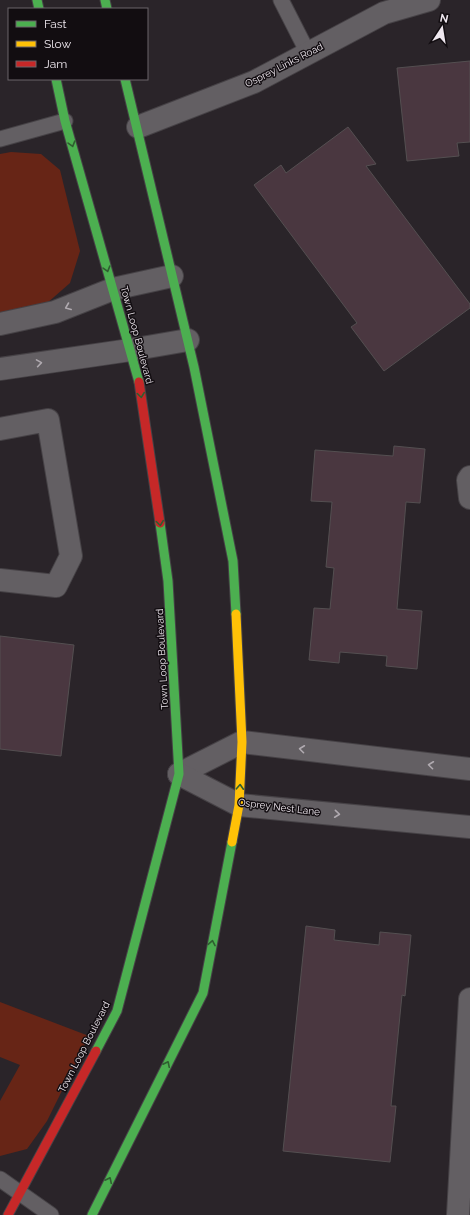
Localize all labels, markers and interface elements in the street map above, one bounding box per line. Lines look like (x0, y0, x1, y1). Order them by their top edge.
legend (8, 8, 148, 80)
north arrow (422, 8, 462, 48)
text: N (439, 11, 449, 26)
text: Fast (44, 17, 67, 31)
text: Slow (44, 37, 71, 51)
street label: Osprey Links Road (243, 41, 325, 89)
text: Jam (44, 57, 67, 71)
one-way arrow (67, 140, 76, 147)
one-way arrow (102, 265, 111, 272)
street label: Town Loop Boulevard (119, 285, 155, 385)
one-way arrow (65, 302, 73, 310)
one-way arrow (35, 359, 42, 368)
one-way arrow (136, 391, 145, 398)
one-way arrow (155, 520, 164, 526)
street label: Town Loop Boulevard (154, 608, 170, 710)
one-way arrow (299, 745, 305, 754)
one-way arrow (428, 760, 434, 769)
one-way arrow (235, 784, 244, 790)
street label: Osprey Nest Lane (237, 797, 321, 818)
one-way arrow (334, 809, 340, 818)
one-way arrow (208, 940, 216, 946)
street label: Town Loop Boulevard (56, 1000, 112, 1094)
one-way arrow (163, 1060, 170, 1068)
one-way arrow (105, 1177, 112, 1184)

